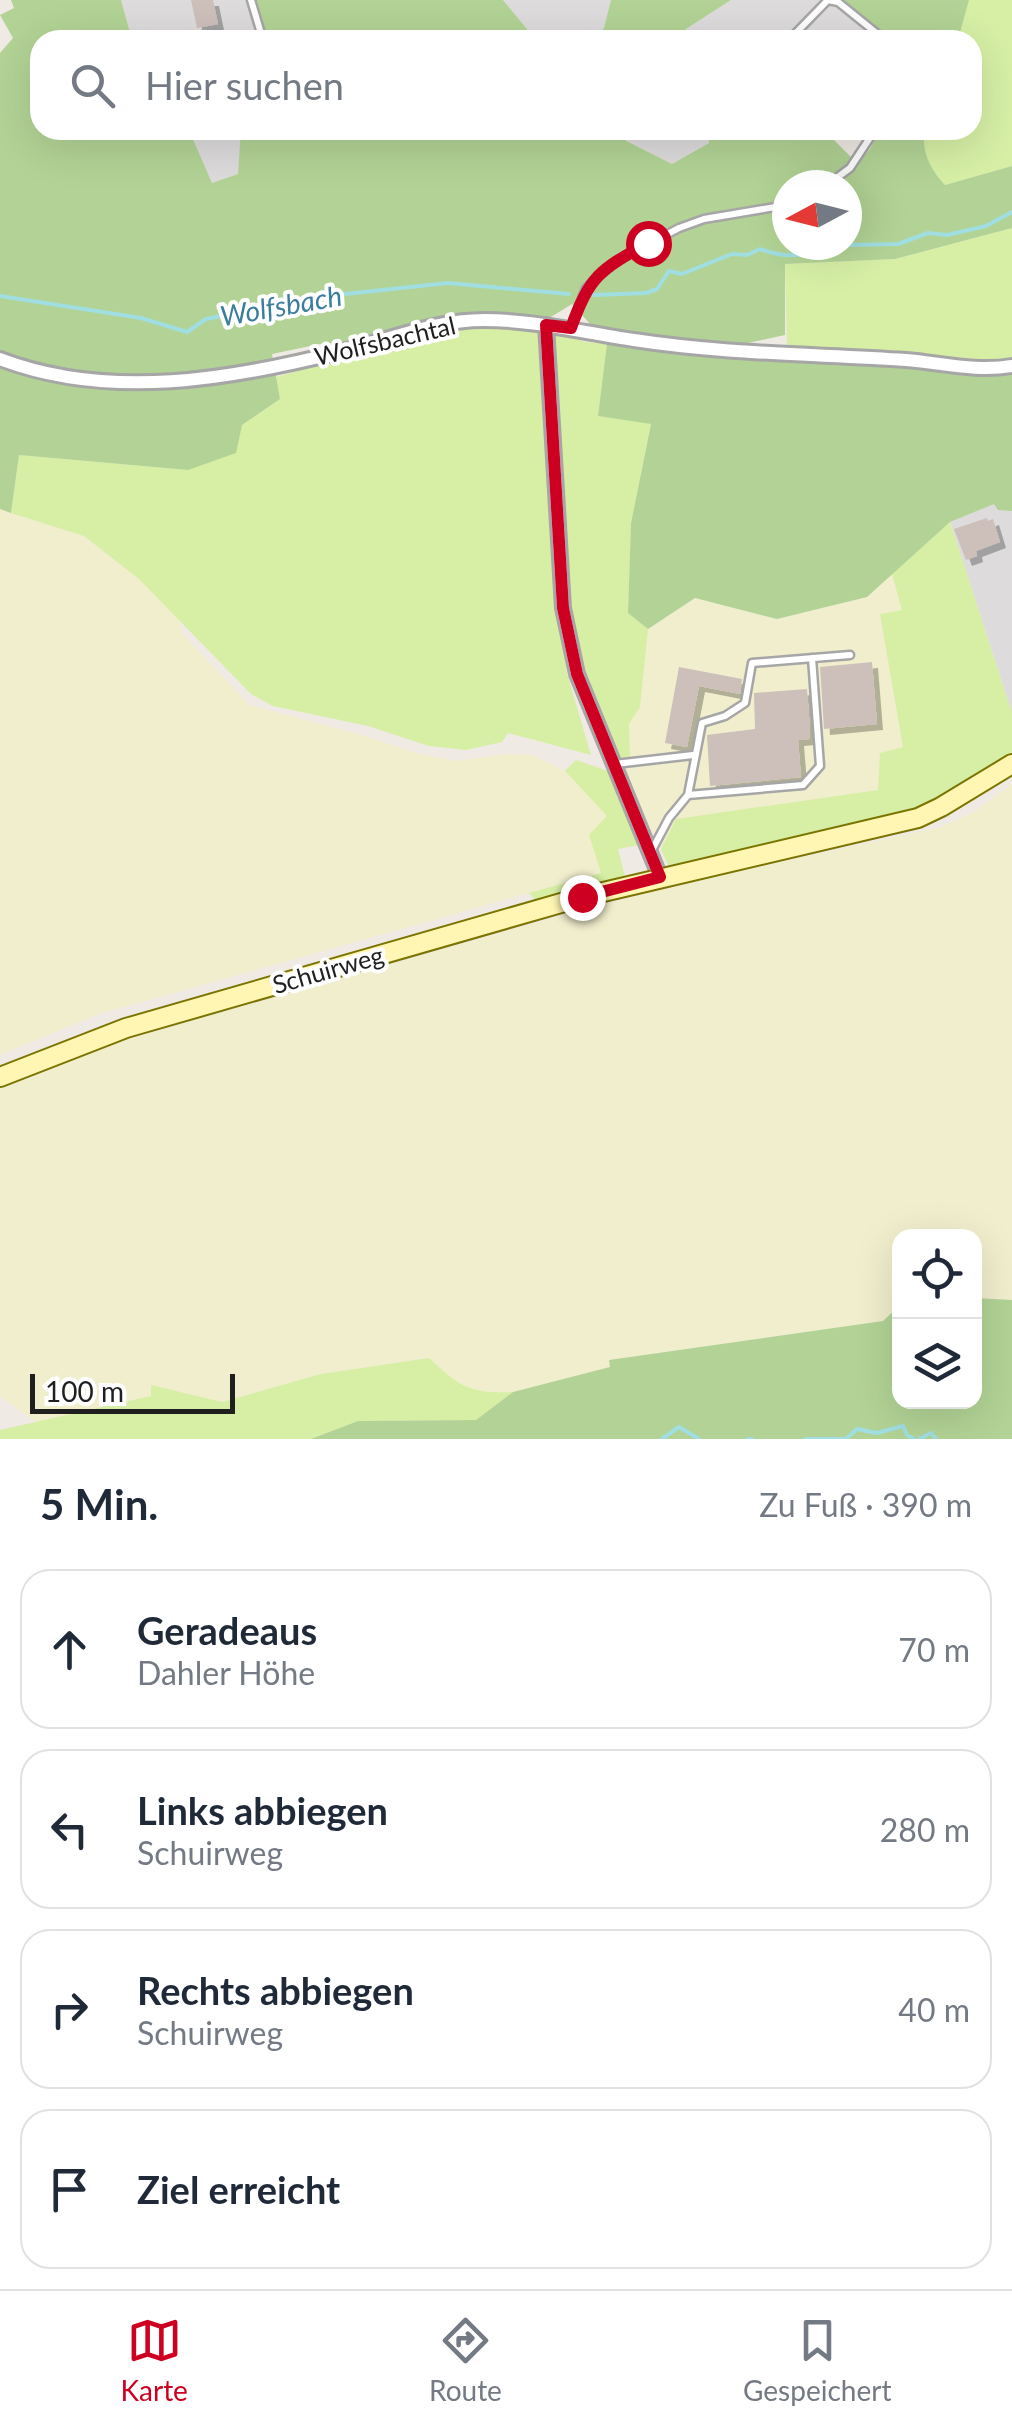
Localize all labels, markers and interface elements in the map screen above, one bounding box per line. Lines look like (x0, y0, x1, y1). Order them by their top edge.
search box (30, 30, 982, 140)
icon: search (65, 58, 120, 113)
text: Hier suchen (145, 62, 344, 108)
north arrow (772, 170, 862, 260)
route start (626, 221, 672, 267)
water label: Wolfsbach (217, 278, 344, 332)
street label: Wolfsbachtal (311, 309, 458, 371)
route end (560, 875, 606, 921)
street label: Schuirweg (269, 939, 387, 999)
map controls (892, 1229, 982, 1409)
button: locate (892, 1229, 982, 1319)
button: layers (892, 1319, 982, 1409)
scale bar (30, 1369, 235, 1414)
text: 100 m (45, 1374, 124, 1408)
text: 5 Min. (40, 1479, 158, 1529)
text: Zu Fuß · 390 m (759, 1485, 972, 1524)
text: Geradeaus (137, 1607, 317, 1653)
icon: ahead (42, 1622, 97, 1677)
text: 70 m (898, 1630, 970, 1669)
text: Dahler Höhe (137, 1653, 315, 1692)
text: Links abbiegen (137, 1787, 388, 1833)
icon: left (42, 1802, 97, 1857)
text: 280 m (880, 1810, 970, 1849)
text: Schuirweg (137, 1833, 283, 1872)
text: Rechts abbiegen (137, 1967, 414, 2013)
icon: right (42, 1982, 97, 2037)
text: 40 m (898, 1990, 970, 2029)
text: Schuirweg (137, 2013, 283, 2052)
icon: arrive (42, 2162, 97, 2217)
text: Ziel erreicht (137, 2166, 340, 2212)
tab: Karte (121, 2313, 188, 2407)
tab: Route (429, 2313, 502, 2407)
tab: Gespeichert (743, 2313, 891, 2407)

